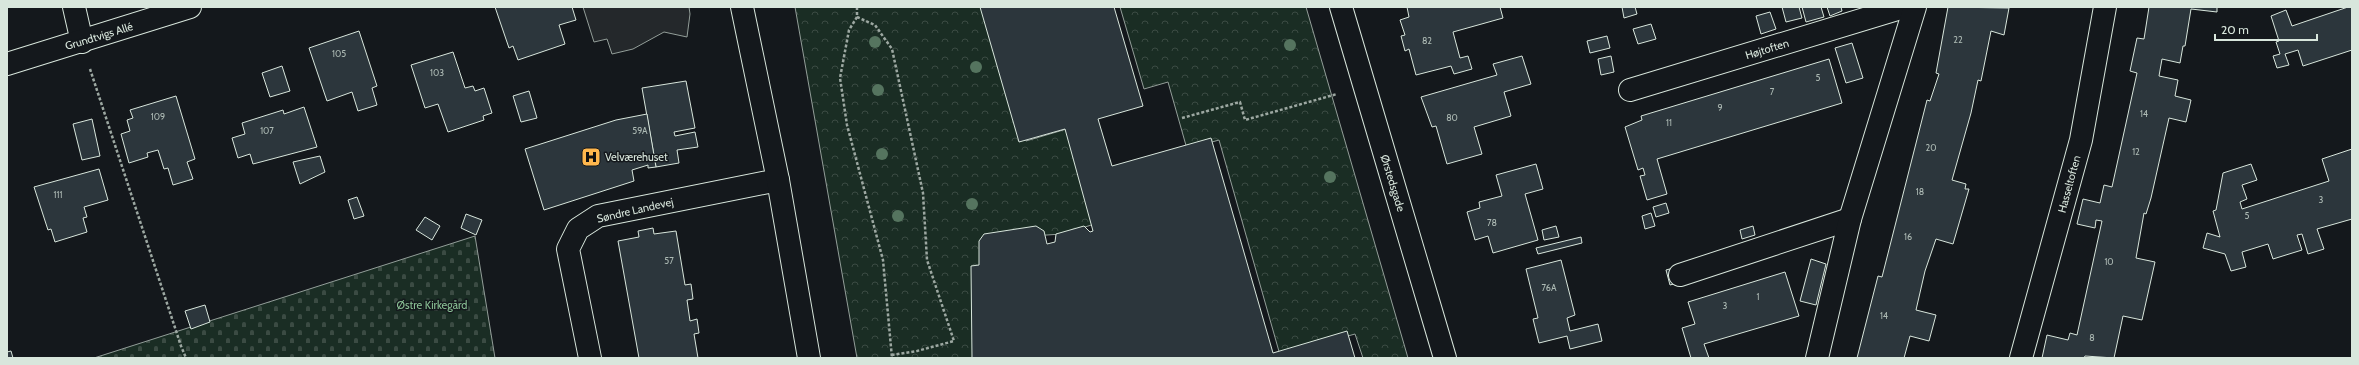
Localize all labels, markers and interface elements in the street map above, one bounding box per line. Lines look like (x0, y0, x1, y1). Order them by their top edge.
scale bar (2215, 16, 2317, 42)
street label: Grundtvigs Allé (63, 19, 135, 53)
text: 20 m (2221, 22, 2249, 37)
house number: 22 (1953, 34, 1963, 45)
house number: 82 (1422, 35, 1432, 46)
street label: Højtoften (1744, 36, 1790, 62)
house number: 105 (332, 48, 346, 59)
house number: 103 (430, 67, 444, 78)
house number: 5 (1816, 72, 1821, 83)
house number: 7 (1770, 86, 1775, 97)
house number: 9 (1717, 102, 1723, 113)
house number: 14 (2140, 108, 2148, 119)
house number: 109 (151, 111, 165, 122)
house number: 80 (1446, 112, 1458, 123)
house number: 11 (1666, 117, 1672, 128)
house number: 107 (260, 125, 274, 136)
house number: 59A (632, 125, 648, 136)
house number: 20 (1926, 142, 1937, 153)
hospital icon: Velværehuset (580, 146, 602, 168)
house number: 12 (2132, 146, 2140, 157)
place label: Velværehuset (605, 150, 668, 164)
street label: Ørstedsgade (1378, 153, 1408, 214)
street label: Hasseltoften (2055, 154, 2083, 214)
house number: 18 (1916, 186, 1924, 197)
house number: 111 (54, 189, 62, 200)
street label: Søndre Landevej (595, 194, 675, 226)
house number: 3 (2319, 194, 2324, 205)
house number: 5 (2245, 210, 2250, 221)
house number: 78 (1487, 217, 1497, 228)
house number: 16 (1904, 231, 1912, 242)
house number: 57 (664, 255, 674, 266)
house number: 10 (2104, 256, 2114, 267)
house number: 76A (1542, 282, 1557, 293)
house number: 1 (1757, 291, 1760, 302)
park label: Østre Kirkegård (397, 298, 467, 312)
house number: 3 (1723, 300, 1728, 311)
house number: 14 (1880, 310, 1888, 321)
house number: 8 (2089, 332, 2095, 343)

